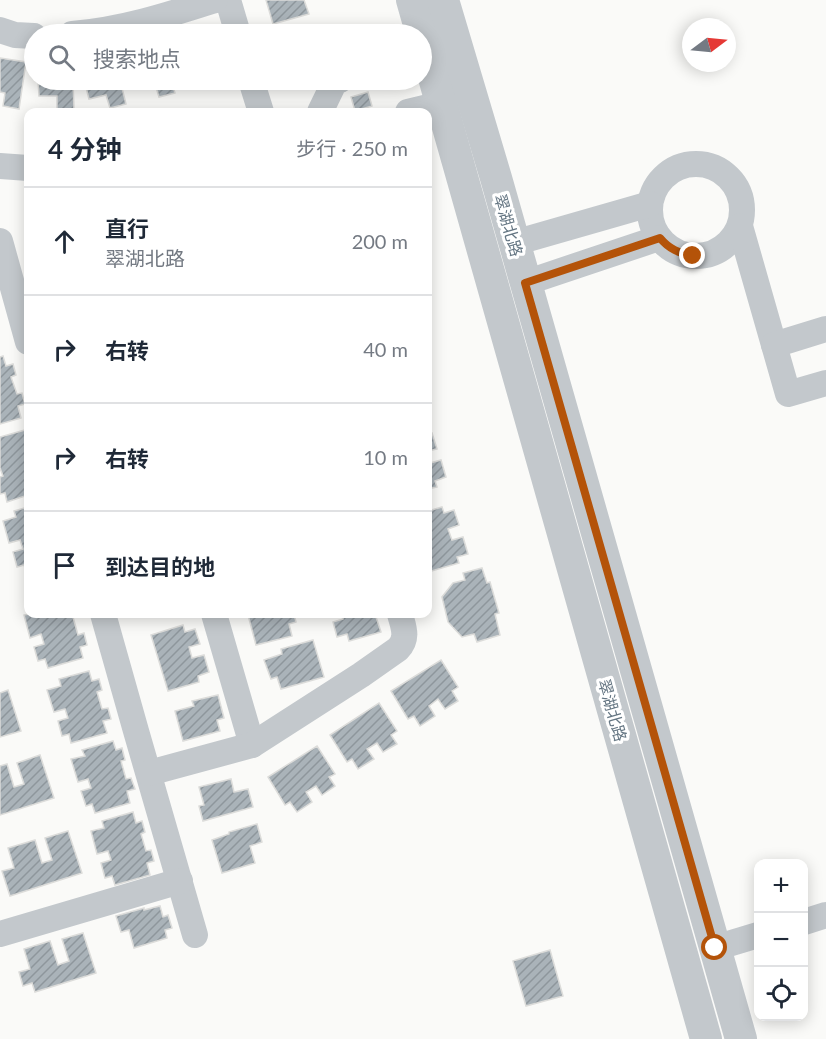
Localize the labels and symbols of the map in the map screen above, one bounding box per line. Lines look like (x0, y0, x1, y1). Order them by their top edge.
north arrow (682, 18, 736, 72)
street label: 翠湖北路 (491, 192, 527, 258)
route end (679, 242, 705, 268)
street label: 翠湖北路 (595, 677, 631, 743)
route start (701, 934, 727, 960)

